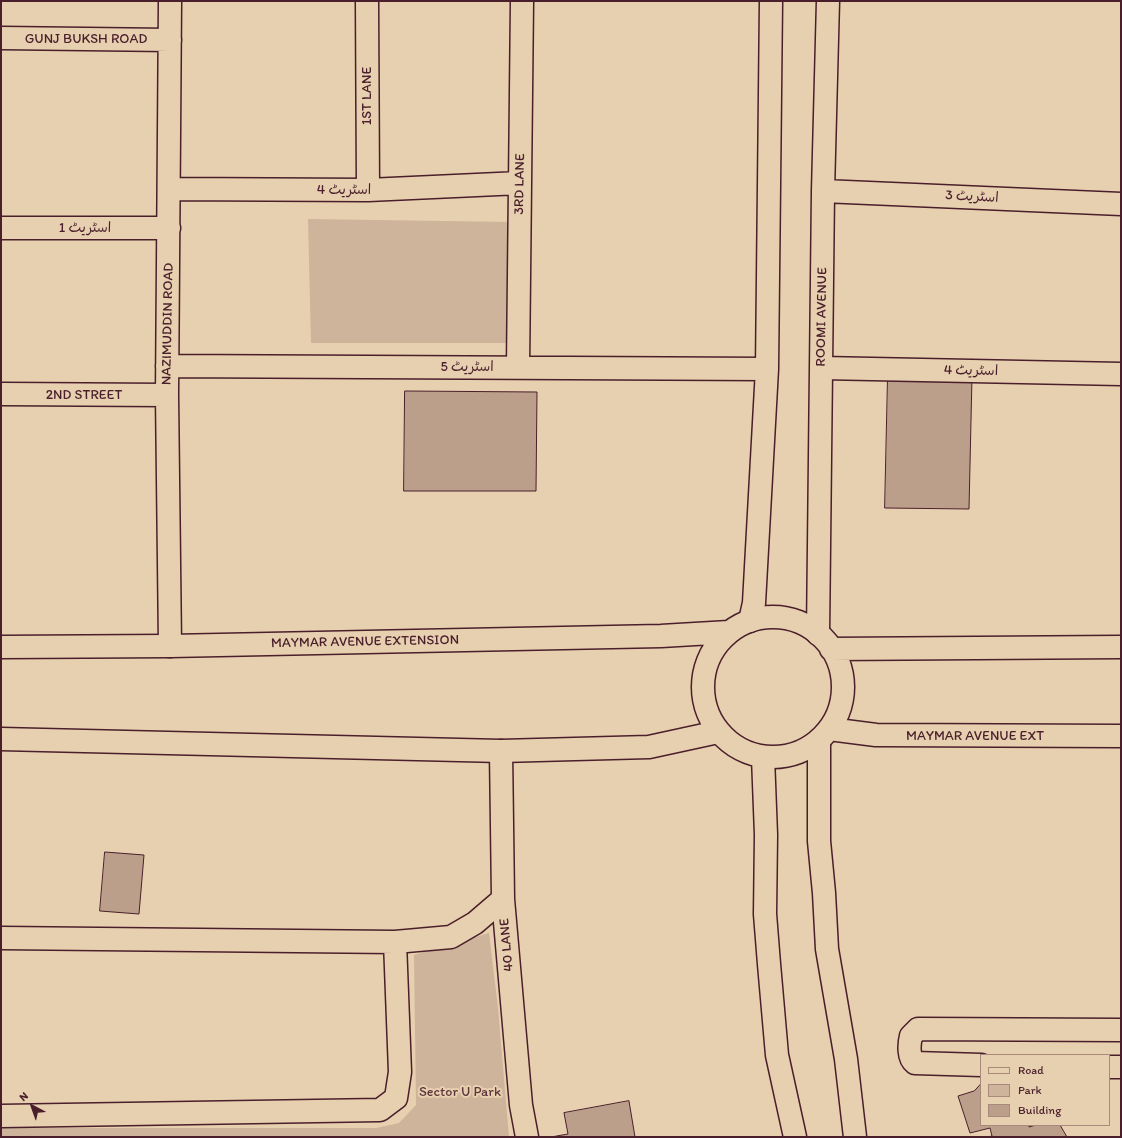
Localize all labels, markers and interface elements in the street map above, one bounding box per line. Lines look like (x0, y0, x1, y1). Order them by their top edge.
street label: GUNJ BUKSH ROAD (25, 31, 147, 47)
street label: 1ST LANE (359, 67, 375, 125)
street label: 3RD LANE (511, 153, 529, 215)
street label: اسٹریٹ 4 (317, 182, 371, 198)
street label: اسٹریٹ 3 (945, 187, 999, 207)
street label: اسٹریٹ 1 (59, 220, 111, 236)
street label: NAZIMUDDIN ROAD (159, 263, 177, 385)
street label: ROOMI AVENUE (813, 267, 831, 367)
street label: اسٹریٹ 5 (440, 359, 494, 375)
street label: اسٹریٹ 4 (944, 362, 998, 380)
street label: 2ND STREET (46, 387, 122, 403)
street label: MAYMAR AVENUE EXTENSION (271, 632, 459, 652)
street label: MAYMAR AVENUE EXT (906, 728, 1044, 744)
street label: 40 LANE (496, 918, 518, 972)
legend (980, 1054, 1110, 1126)
text: Road (1018, 1063, 1044, 1077)
text: Park (1018, 1083, 1042, 1097)
park label: Sector U Park (419, 1084, 501, 1100)
north arrow (12, 1086, 52, 1126)
text: N (17, 1089, 31, 1104)
text: Building (1018, 1103, 1061, 1117)

